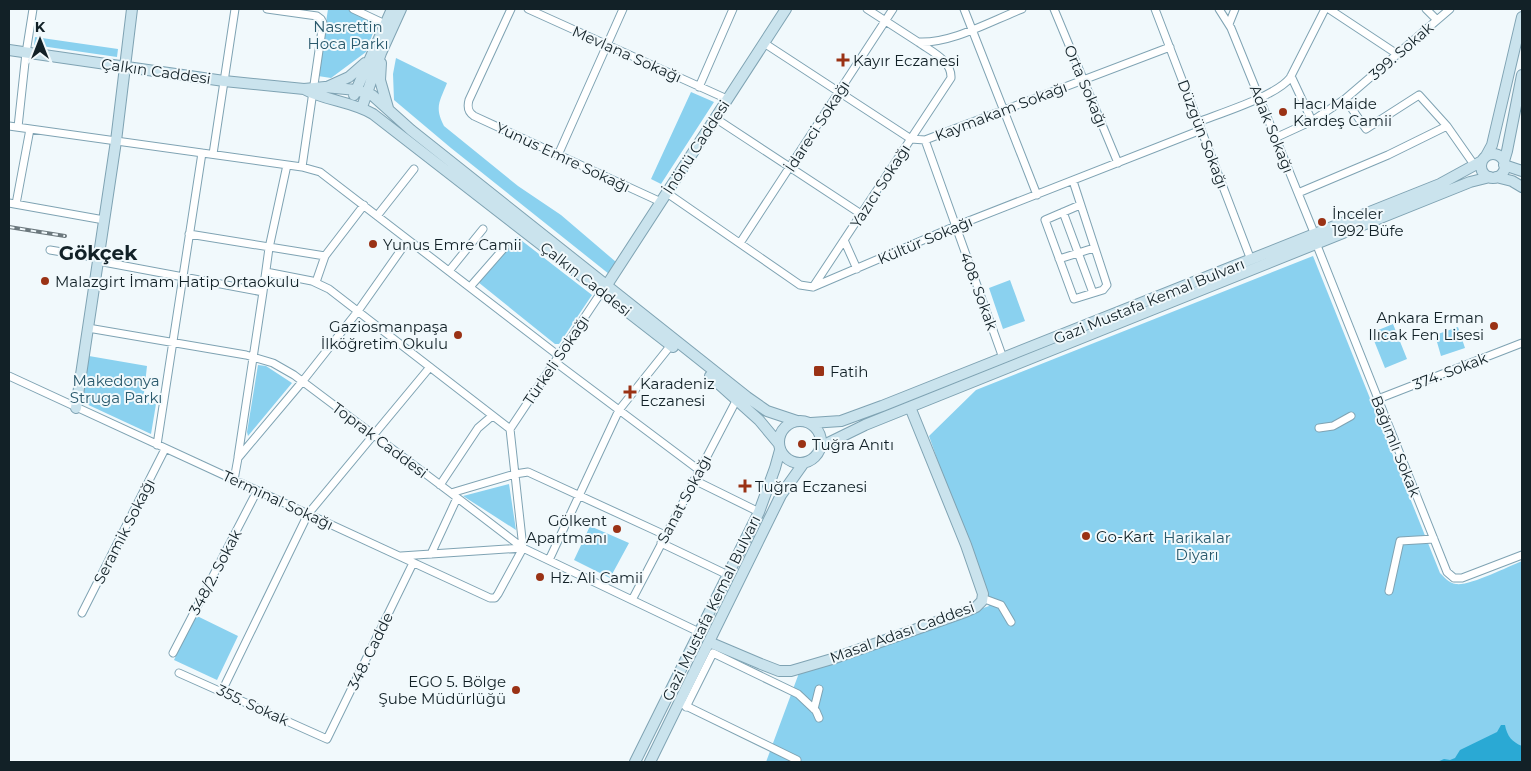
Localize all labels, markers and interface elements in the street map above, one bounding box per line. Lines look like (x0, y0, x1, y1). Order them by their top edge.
north arrow (15, 15, 65, 65)
park label: Nasrettin Hoca Parkı (307, 17, 389, 53)
text: K (35, 18, 46, 36)
street label: 399. Sokak (1365, 18, 1437, 84)
street label: Mevlana Sokağı (569, 21, 685, 87)
street label: Orta Sokağı (1060, 42, 1112, 130)
place label: Kayır Eczanesi (853, 51, 959, 70)
street label: Çalkın Caddesi (100, 54, 212, 88)
marker: Kayır Eczanesi (837, 54, 849, 66)
street label: İdareci Sokağı (780, 77, 854, 175)
street label: Kaymakam Sokağı (932, 77, 1070, 145)
street label: Düzgün Sokağı (1174, 77, 1232, 191)
street label: Adak Sokağı (1246, 82, 1298, 176)
place label: Hacı Maide Kardeş Camii (1293, 94, 1392, 130)
street label: İnönü Caddesi (659, 96, 733, 198)
marker: Hacı Maide Kardeş Camii (1277, 106, 1289, 118)
street label: Yunus Emre Sokağı (493, 118, 633, 196)
street label: Yazıcı Sokağı (846, 141, 914, 231)
place label: İnceler 1992 Büfe (1332, 204, 1404, 240)
street label: Kültür Sokağı (875, 212, 975, 268)
marker: İnceler 1992 Büfe (1316, 216, 1328, 228)
place label: Yunus Emre Camii (383, 235, 522, 254)
street label: Çalkın Caddesi (537, 237, 635, 321)
marker: Yunus Emre Camii (367, 238, 379, 250)
district label: Gökçek (59, 241, 138, 265)
street label: 408. Sokak (956, 249, 1002, 333)
street label: Gazi Mustafa Kemal Bulvarı (1051, 254, 1247, 348)
place label: Malazgirt İmam Hatip Ortaokulu (55, 272, 299, 291)
marker: Malazgirt İmam Hatip Ortaokulu (39, 275, 51, 287)
place label: Ankara Erman Ilıcak Fen Lisesi (1368, 308, 1484, 344)
street label: Türkeli Sokağı (519, 311, 593, 409)
place label: Gaziosmanpaşa İlköğretim Okulu (321, 317, 448, 353)
marker: Ankara Erman Ilıcak Fen Lisesi (1488, 320, 1500, 332)
marker: Gaziosmanpaşa İlköğretim Okulu (452, 329, 464, 341)
street label: 374. Sokak (1410, 348, 1490, 394)
place label: Fatih (830, 362, 868, 381)
marker: Fatih (812, 364, 826, 378)
park label: Makedonya Struga Parkı (70, 371, 162, 407)
place label: Karadeniz Eczanesi (640, 374, 715, 410)
marker: Karadeniz Eczanesi (624, 386, 636, 398)
street label: Bağımlı Sokak (1367, 393, 1425, 499)
street label: Toprak Caddesi (329, 398, 431, 482)
place label: Tuğra Anıtı (812, 435, 894, 454)
marker: Tuğra Anıtı (796, 438, 808, 450)
street label: Sanat Sokağı (653, 451, 715, 547)
street label: Terminal Sokağı (219, 466, 337, 534)
street label: Seramik Sokağı (89, 475, 159, 587)
place label: Tuğra Eczanesi (755, 477, 867, 496)
marker: Tuğra Eczanesi (739, 480, 751, 492)
place label: Gölkent Apartmanı (526, 511, 607, 547)
street label: Gazi Mustafa Kemal Bulvarı (658, 512, 764, 704)
marker: Gölkent Apartmanı (611, 523, 623, 535)
street label: 348/2. Sokak (185, 526, 246, 618)
place label: Go-Kart (1096, 527, 1155, 546)
park label: Harikalar Diyarı (1163, 528, 1231, 564)
marker: Go-Kart (1080, 530, 1092, 542)
place label: Hz. Ali Camii (550, 568, 643, 587)
marker: Hz. Ali Camii (534, 571, 546, 583)
street label: Masal Adası Caddesi (827, 597, 977, 667)
street label: 348. Cadde (343, 609, 397, 693)
place label: EGO 5. Bölge Şube Müdürlüğü (379, 672, 506, 708)
street label: 355. Sokak (214, 680, 292, 730)
marker: EGO 5. Bölge Şube Müdürlüğü (510, 684, 522, 696)

